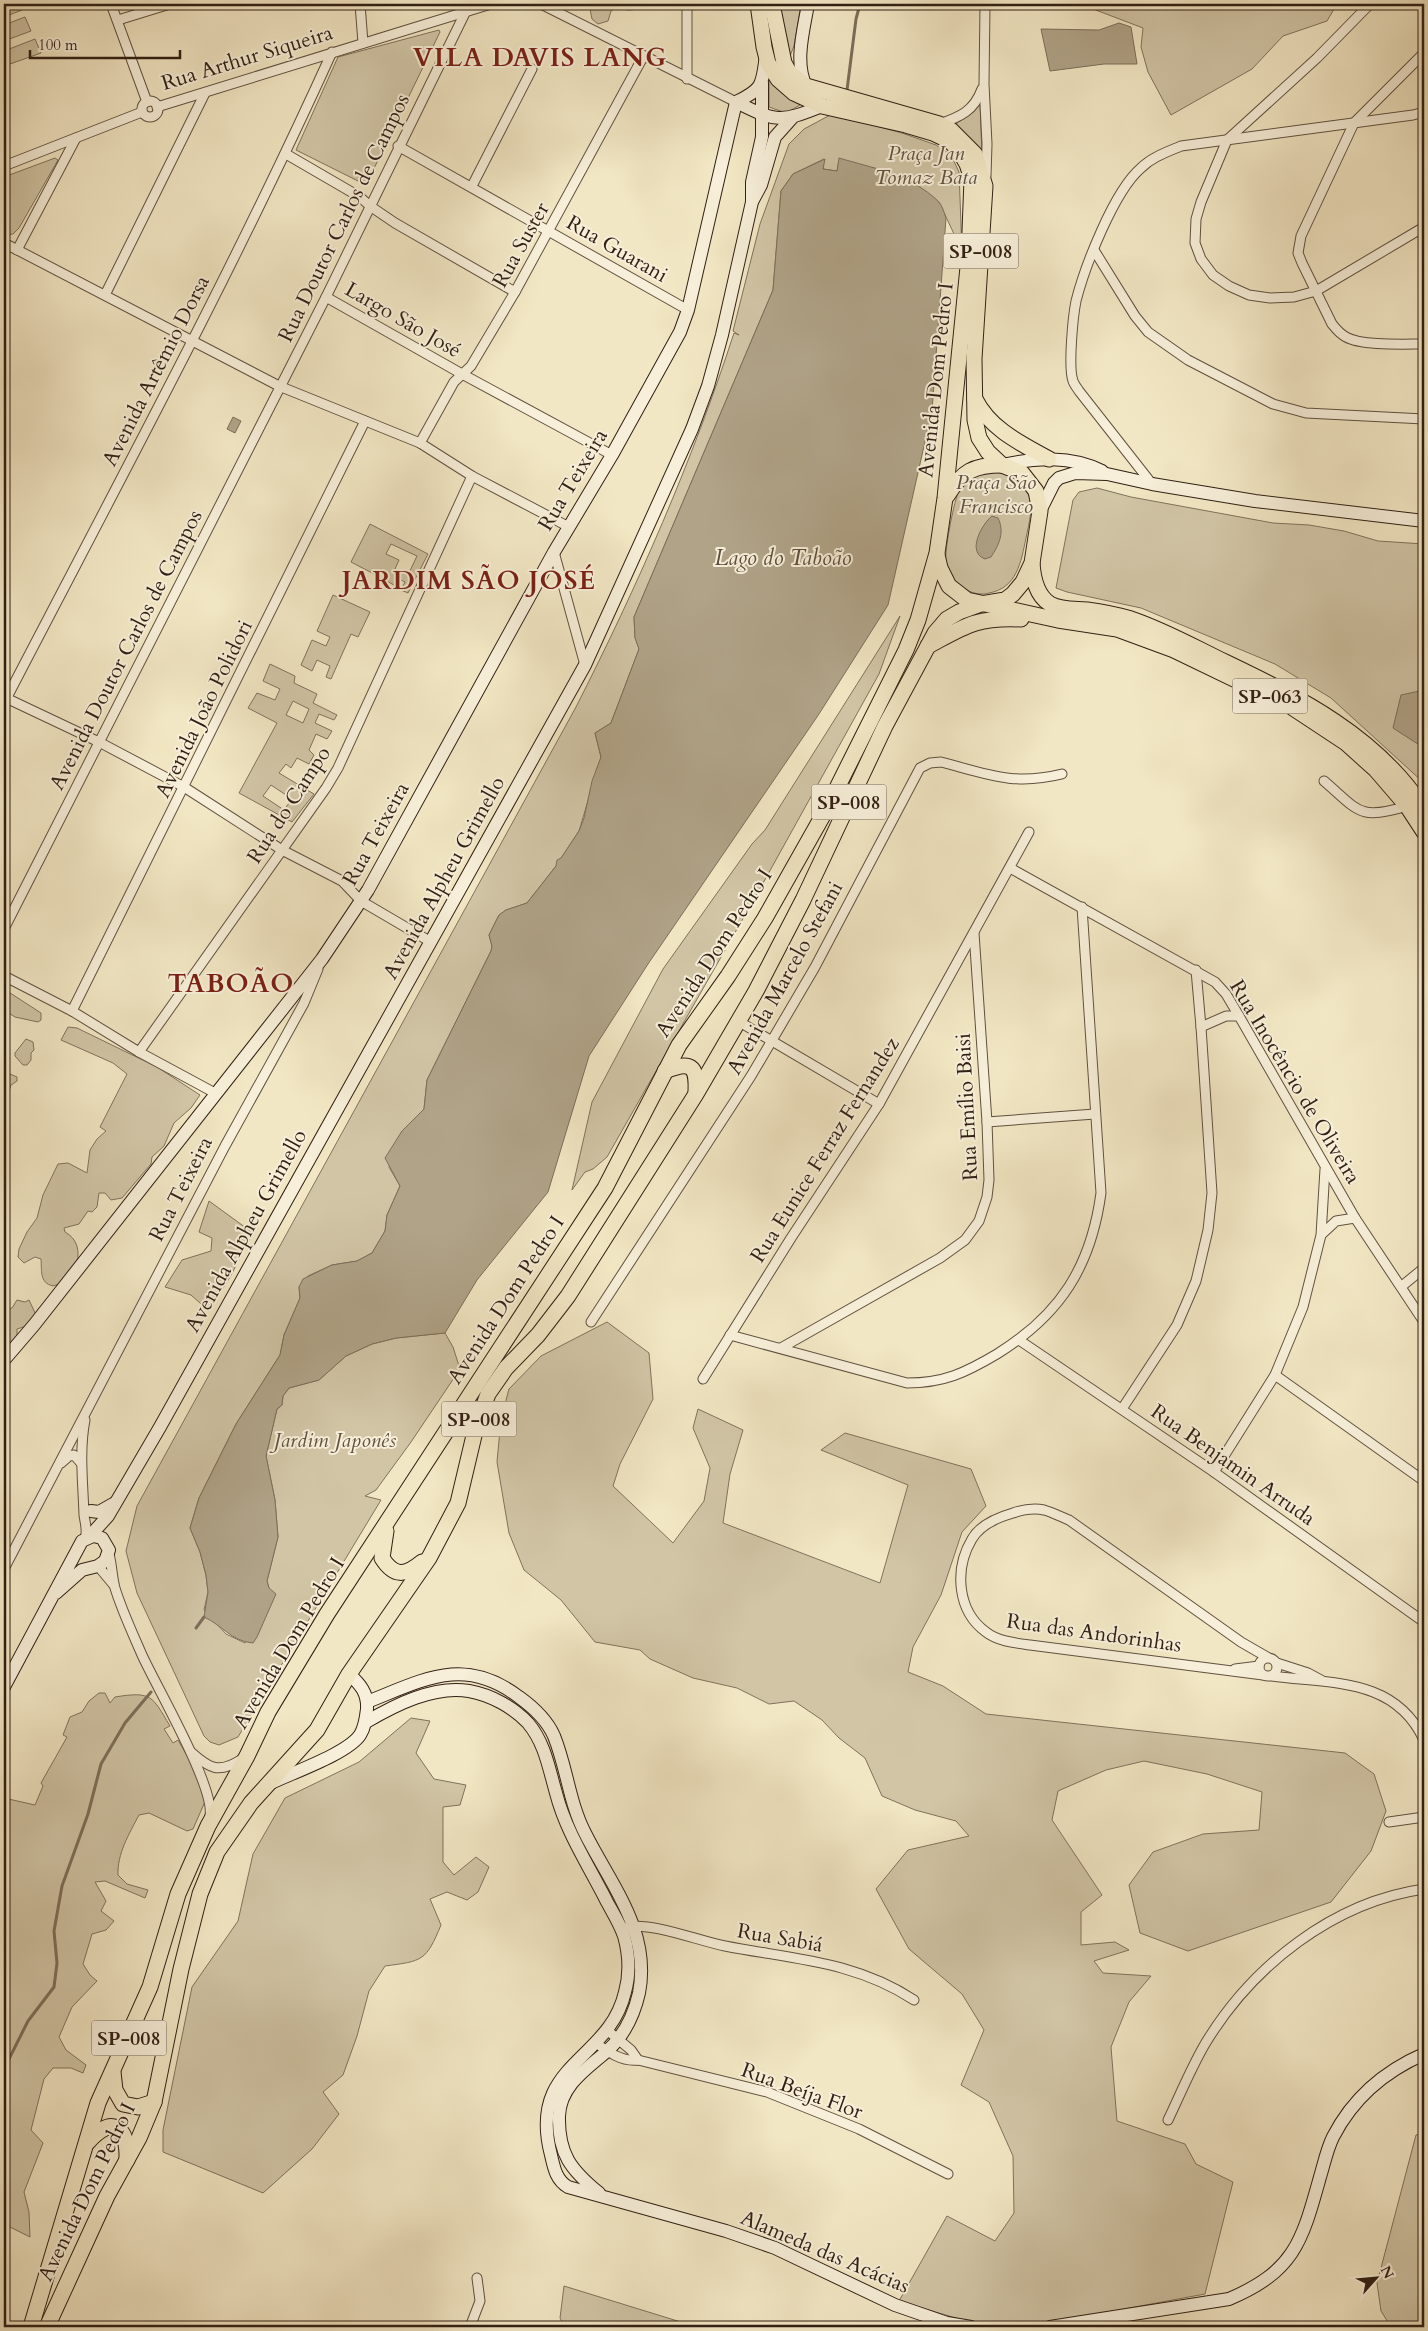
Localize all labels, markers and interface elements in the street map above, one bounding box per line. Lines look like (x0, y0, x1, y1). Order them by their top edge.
street label: Rua Arthur Siqueira (158, 18, 336, 98)
scale bar (30, 28, 180, 60)
text: 100 m (38, 35, 78, 55)
district label: VILA DAVIS LANG (413, 40, 667, 75)
street label: Rua Doutor Carlos de Campos (271, 89, 417, 347)
park label: Praça Jan Tomaz Bata (875, 139, 977, 192)
street label: Rua Suster (486, 197, 557, 293)
street label: Rua Guarani (561, 208, 673, 290)
road number: SP-008 (944, 234, 1018, 268)
street label: Avenida Artêmio Dorsa (95, 271, 217, 471)
street label: Largo São José (340, 275, 466, 365)
street label: Avenida Dom Pedro I (911, 281, 961, 479)
street label: Rua Teixeira (531, 424, 615, 536)
park label: Praça São Francisco (956, 468, 1037, 521)
street label: Avenida Doutor Carlos de Campos (42, 505, 210, 795)
water label: Lago do Taboão (714, 543, 852, 573)
district label: JARDIM SÃO JOSÉ (338, 563, 596, 598)
street label: Avenida João Polidori (148, 615, 260, 803)
road number: SP-063 (1232, 678, 1308, 714)
street label: Rua do Campo (240, 741, 338, 869)
street label: Avenida Alpheu Grimello (376, 771, 512, 985)
street label: Rua Teixeira (336, 777, 416, 891)
road number: SP-008 (812, 784, 886, 820)
street label: Avenida Dom Pedro I (649, 863, 779, 1043)
street label: Avenida Marcelo Stefani (720, 876, 850, 1080)
district label: TABOÃO (168, 966, 294, 1001)
street label: Rua Inocêncio de Oliveira (1222, 975, 1368, 1189)
street label: Rua Eunice Ferraz Fernandez (744, 1031, 907, 1268)
street label: Rua Emílio Baisi (949, 1032, 985, 1182)
street label: Avenida Alpheu Grimello (178, 1124, 314, 1338)
street label: Rua Teixeira (142, 1132, 220, 1246)
street label: Avenida Dom Pedro I (441, 1210, 571, 1390)
street label: Rua Benjamin Arruda (1145, 1397, 1321, 1533)
road number: SP-008 (442, 1402, 516, 1436)
park label: Jardim Japonês (269, 1426, 396, 1455)
street label: Avenida Dom Pedro I (226, 1552, 352, 1734)
street label: Rua das Andorinhas (1005, 1606, 1183, 1660)
street label: Rua Sabiá (735, 1916, 825, 1960)
road number: SP-008 (92, 2020, 166, 2056)
street label: Rua Beíja Flor (737, 2056, 867, 2127)
street label: Avenida Dom Pedro I (31, 2098, 143, 2286)
street label: Alameda das Acácias (736, 2203, 914, 2301)
north arrow (1350, 2254, 1400, 2304)
text: N (1376, 2263, 1398, 2282)

